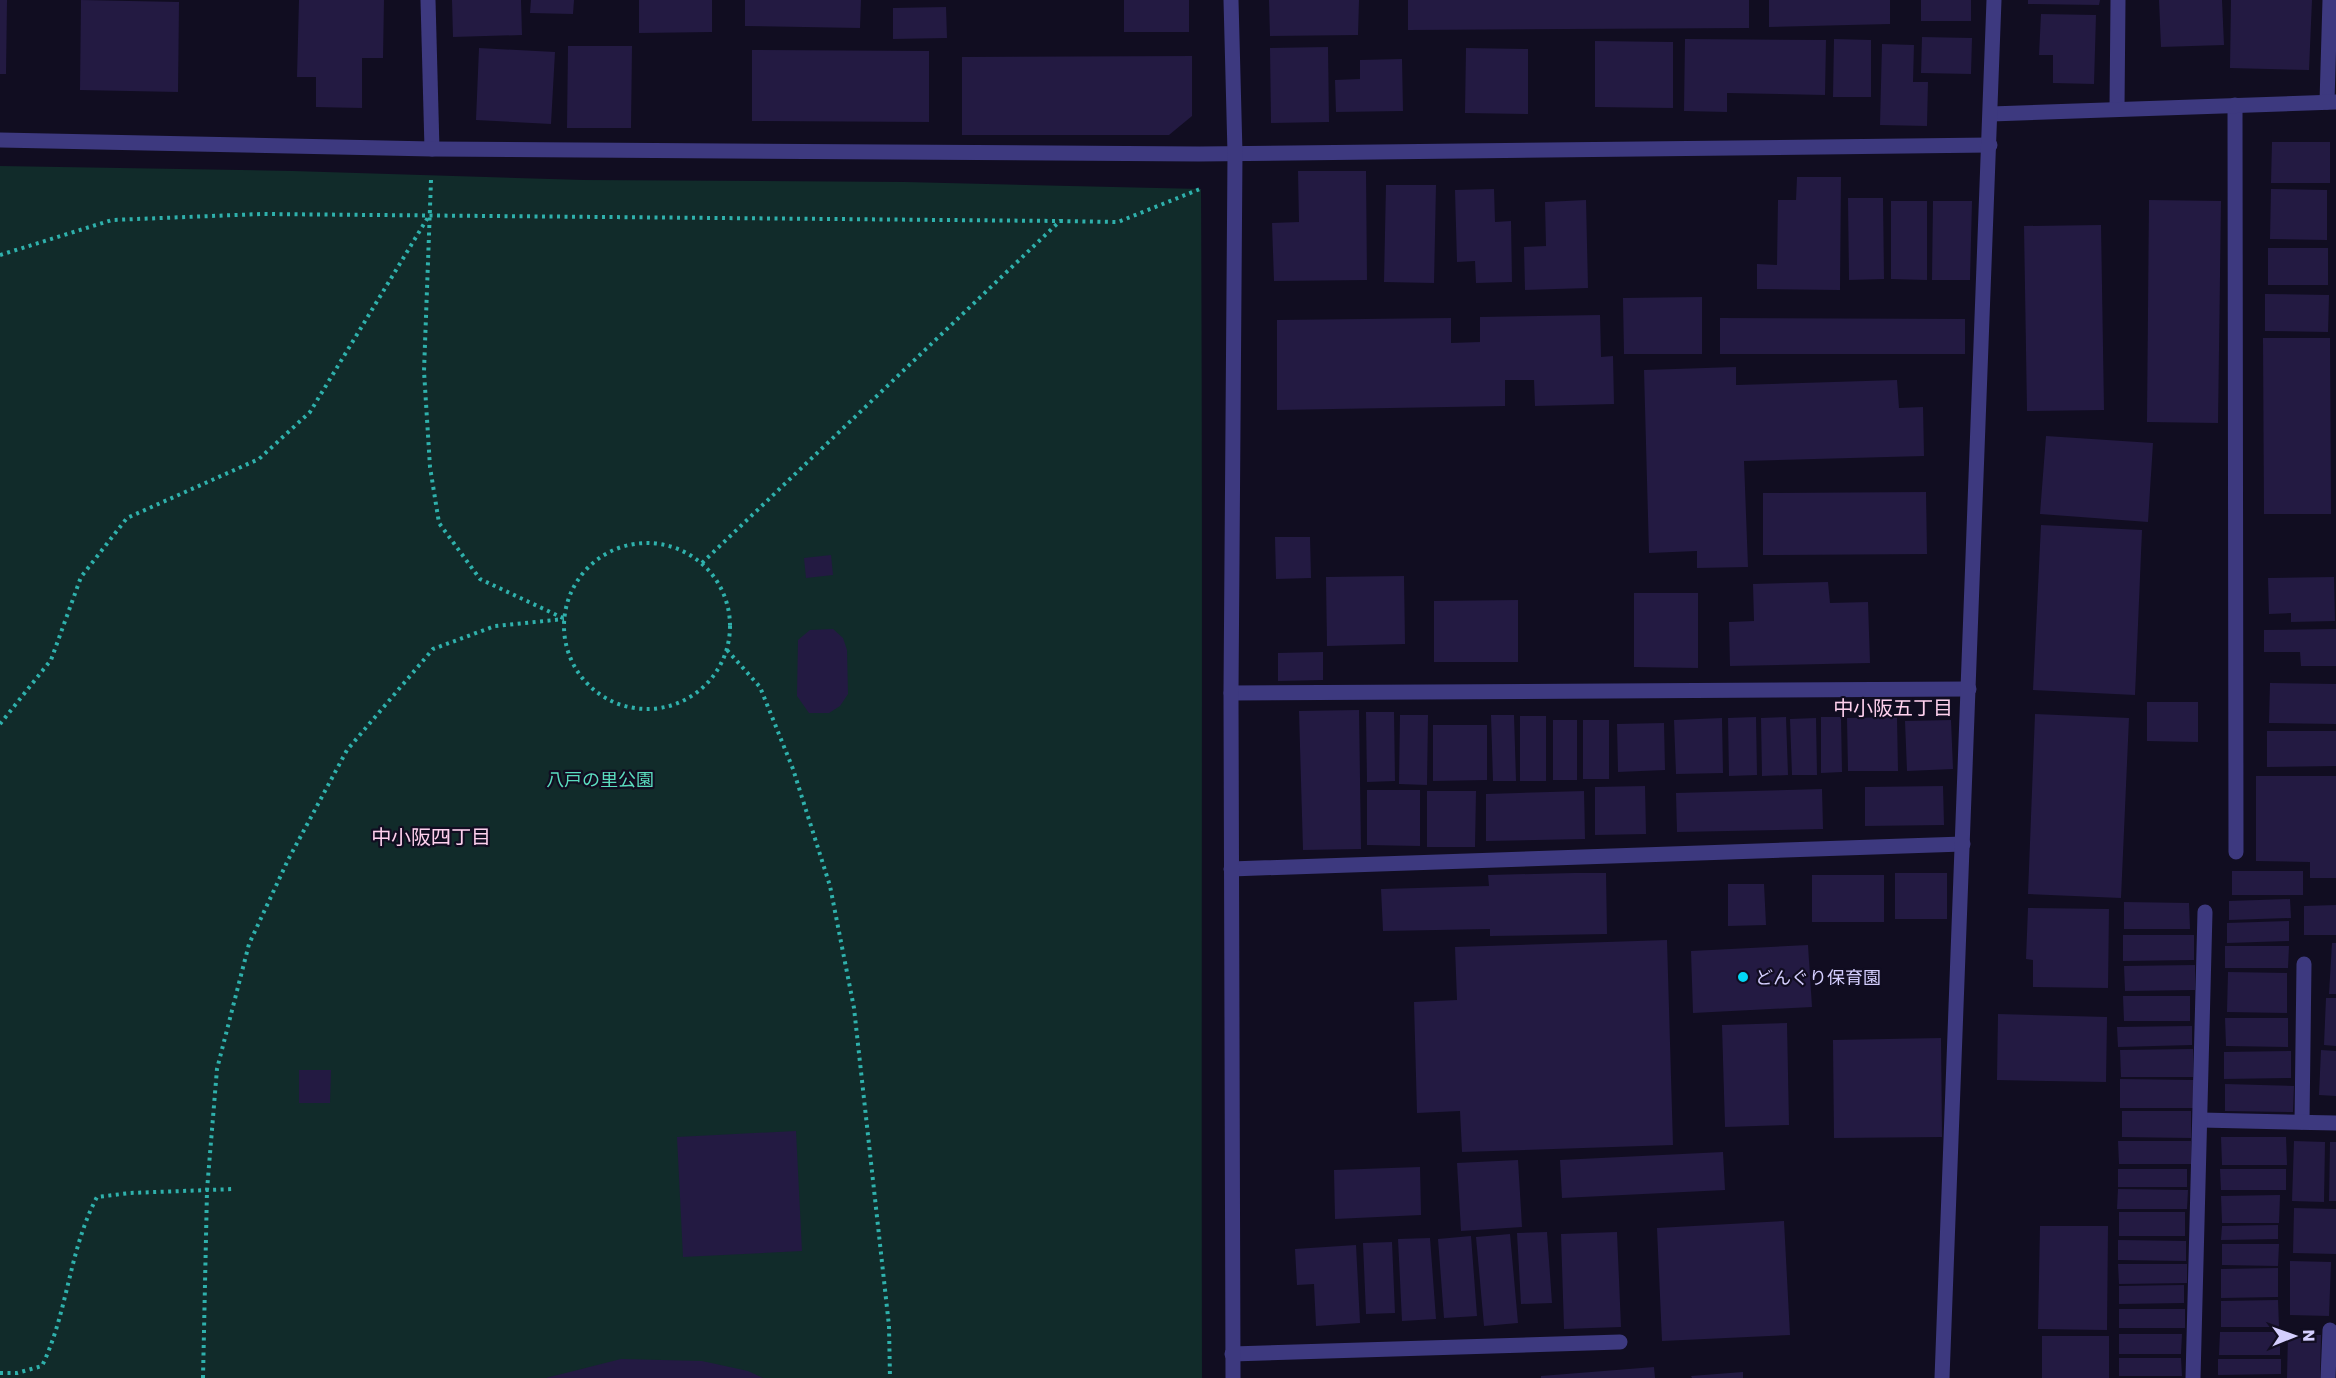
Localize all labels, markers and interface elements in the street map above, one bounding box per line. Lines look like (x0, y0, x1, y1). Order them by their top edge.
district label: 中小阪五丁目 (1833, 694, 1953, 722)
park label: 八戸の里公園 (546, 767, 654, 792)
district label: 中小阪四丁目 (371, 823, 491, 851)
place label: どんぐり保育園 (1755, 965, 1881, 990)
marker: どんぐり保育園 (1736, 970, 1750, 984)
north arrow (2264, 1306, 2324, 1366)
text: N (2297, 1330, 2320, 1342)

